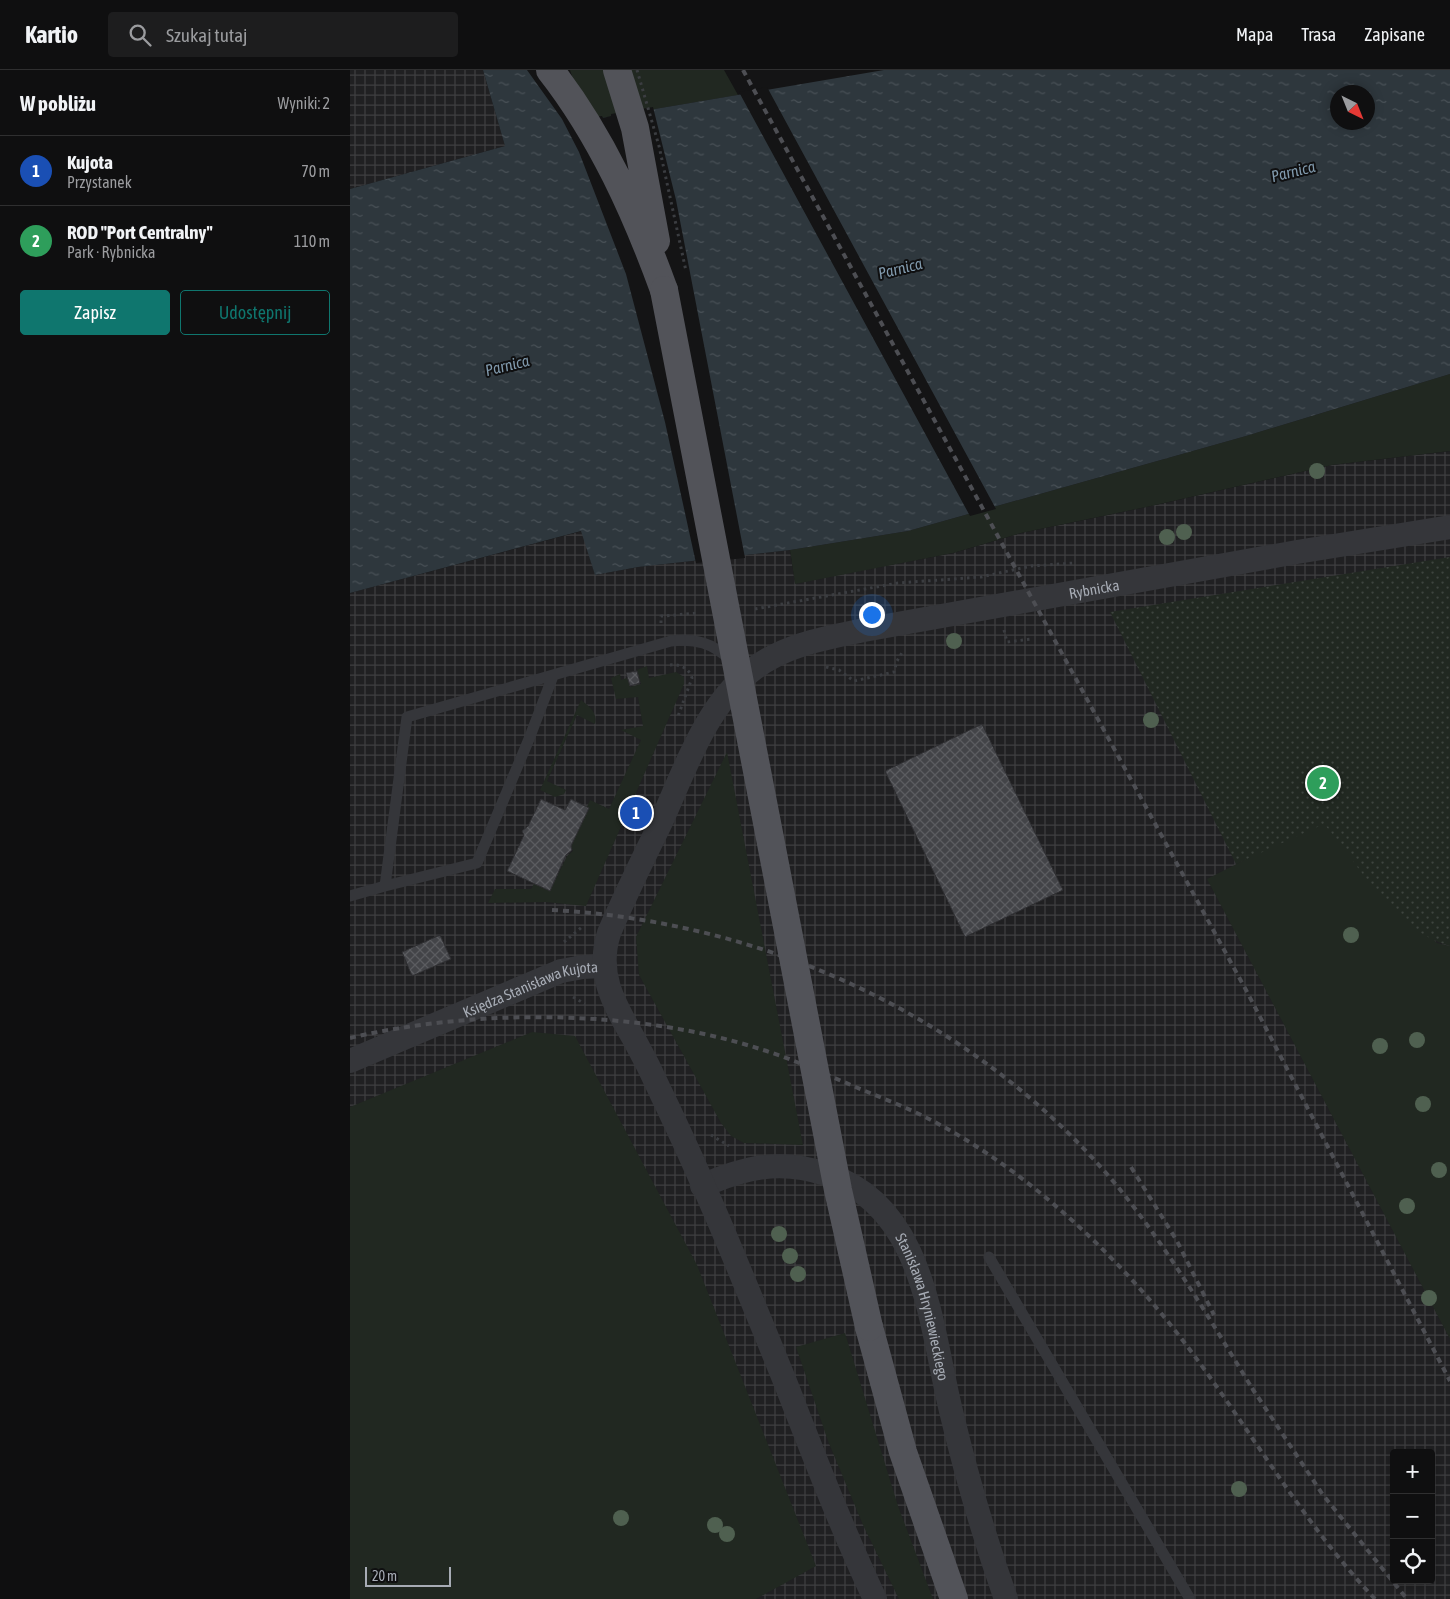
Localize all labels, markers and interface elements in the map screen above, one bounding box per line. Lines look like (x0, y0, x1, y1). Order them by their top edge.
search box (108, 12, 458, 57)
text: Kartio (25, 21, 78, 48)
icon: search (126, 21, 154, 49)
text: Szukaj tutaj (166, 24, 248, 46)
text: Mapa (1236, 24, 1273, 45)
text: Trasa (1301, 24, 1336, 45)
text: Zapisane (1364, 24, 1425, 45)
north arrow (1330, 85, 1375, 130)
text: W pobliżu (20, 91, 96, 115)
text: Wyniki: 2 (278, 94, 330, 112)
text: Kujota (67, 151, 113, 173)
water label: Parnica (1269, 157, 1317, 185)
text: 1 (32, 162, 40, 180)
text: 70 m (301, 162, 330, 180)
text: Przystanek (67, 173, 132, 191)
text: ROD "Port Centralny" (67, 221, 213, 243)
text: 2 (32, 232, 40, 250)
text: 110 m (294, 232, 330, 250)
text: Park · Rybnicka (67, 243, 156, 261)
water label: Parnica (876, 254, 924, 282)
button: Zapisz (20, 290, 170, 335)
button: Udostępnij (180, 290, 330, 335)
water label: Parnica (483, 351, 531, 379)
street label: Rybnicka (1068, 576, 1120, 601)
your location (859, 602, 885, 628)
pin: 2 (1307, 764, 1339, 802)
pin: 1 (620, 794, 652, 832)
street label: Księdza Stanisława Kujota (460, 958, 598, 1020)
street label: Stanisława Hryniewieckiego (893, 1230, 953, 1382)
map controls (1390, 1449, 1435, 1584)
button: + (1390, 1449, 1435, 1494)
button: − (1390, 1494, 1435, 1539)
button: locate (1390, 1539, 1435, 1584)
scale bar (365, 1564, 451, 1587)
text: 20 m (372, 1568, 397, 1584)

